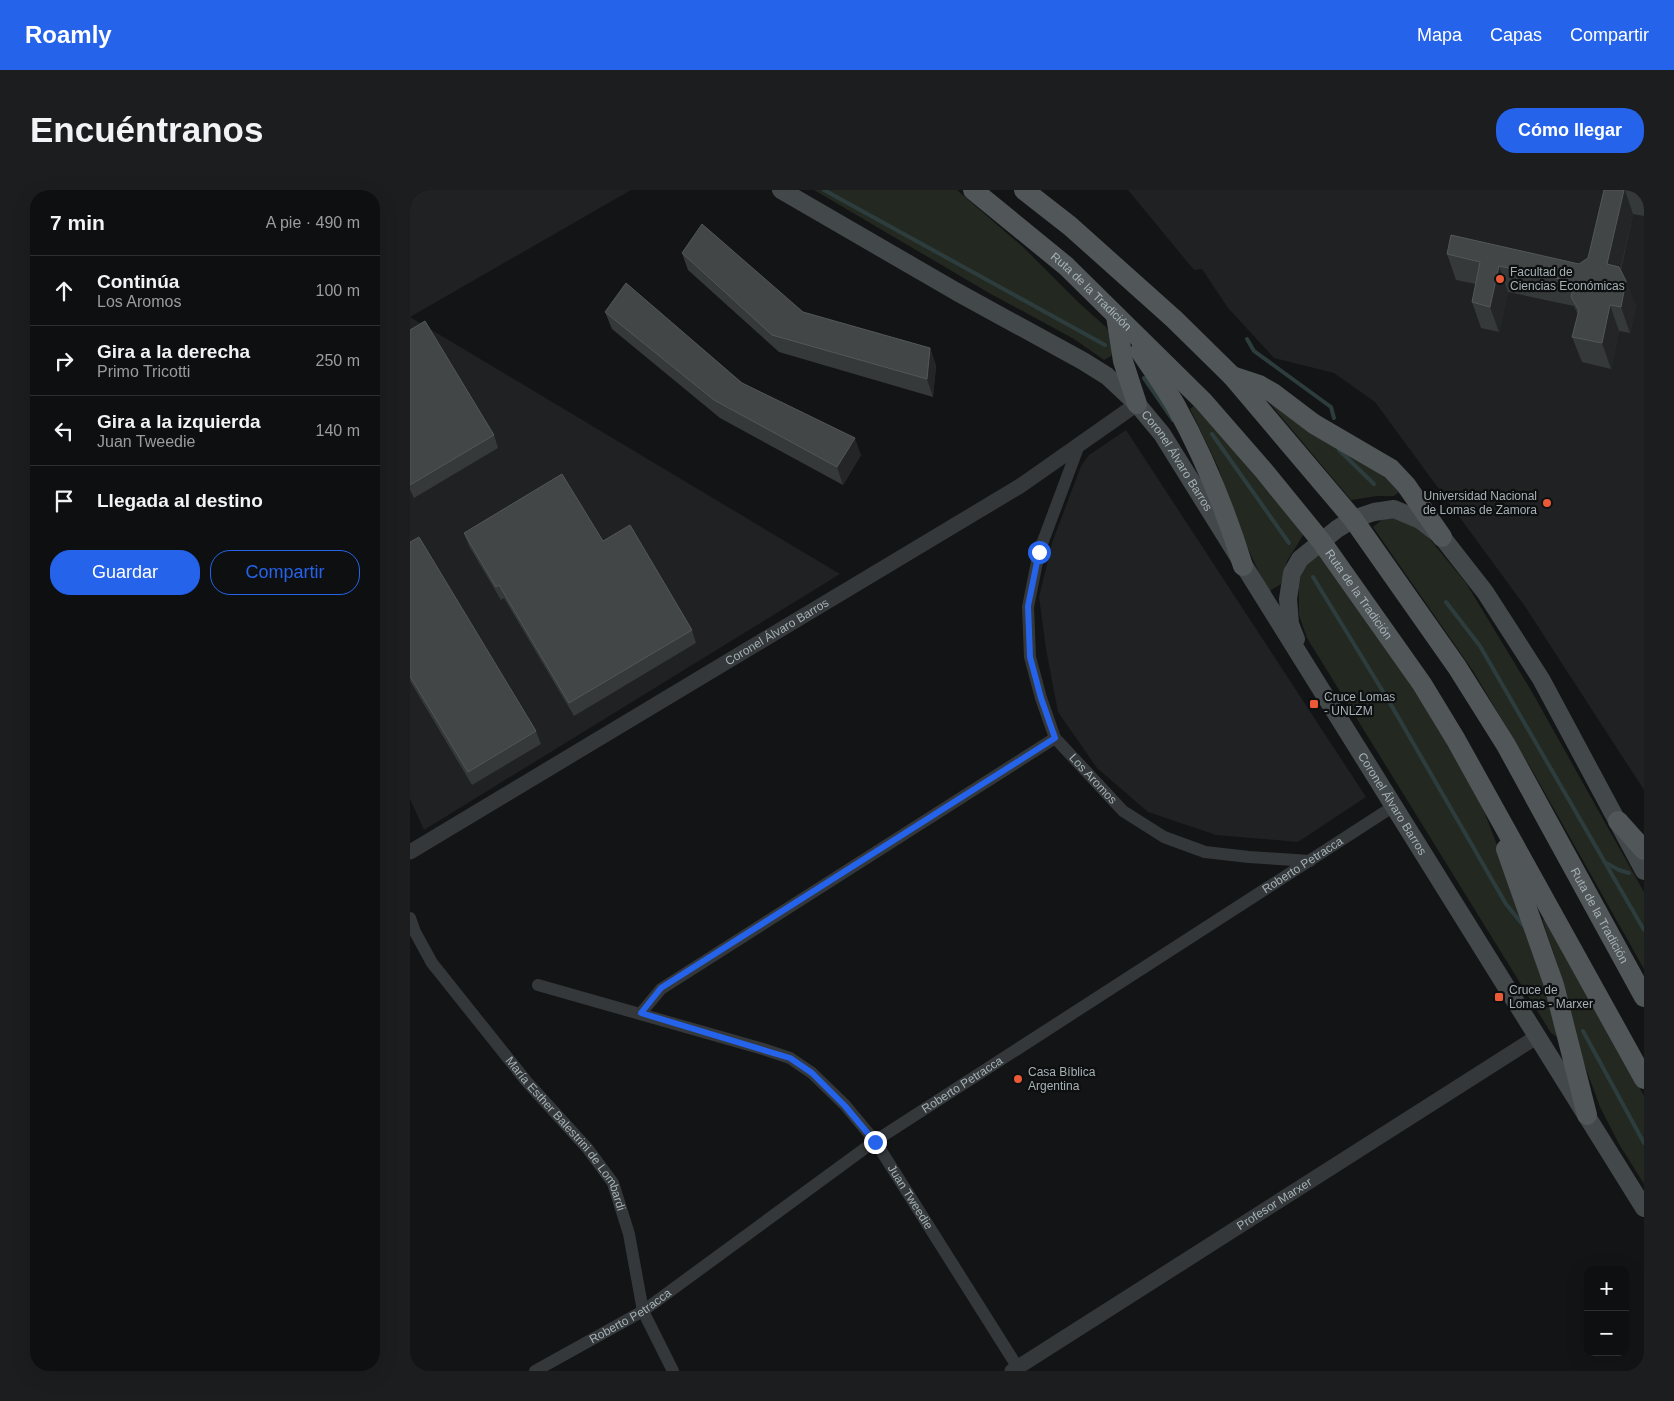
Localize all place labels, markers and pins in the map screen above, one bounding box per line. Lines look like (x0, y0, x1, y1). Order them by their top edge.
place label: Facultad de Ciencias Económicas (1510, 265, 1625, 293)
marker: Facultad de Ciencias Económicas (1494, 273, 1506, 285)
place label: Universidad Nacional de Lomas de Zamora (1423, 489, 1537, 517)
marker: Universidad Nacional de Lomas de Zamora (1541, 497, 1553, 509)
place label: Cruce Lomas - UNLZM (1324, 690, 1395, 718)
marker: Cruce Lomas - UNLZM (1308, 698, 1320, 710)
place label: Cruce de Lomas - Marxer (1509, 983, 1593, 1011)
marker: Cruce de Lomas - Marxer (1493, 991, 1505, 1003)
place label: Casa Bíblica Argentina (1028, 1065, 1096, 1093)
marker: Casa Bíblica Argentina (1012, 1073, 1024, 1085)

